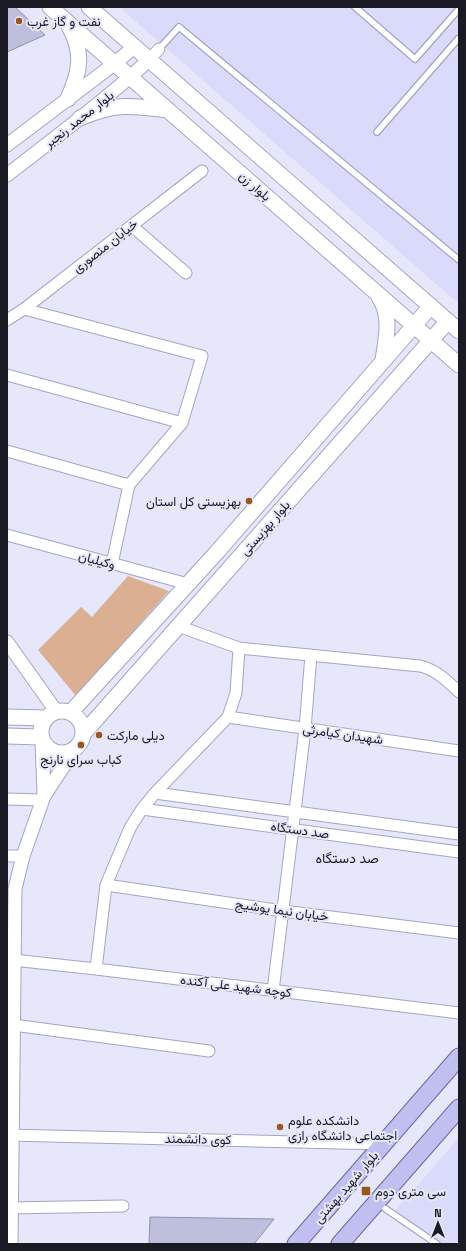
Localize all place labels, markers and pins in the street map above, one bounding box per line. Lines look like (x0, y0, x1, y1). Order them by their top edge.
place label: نفت و گاز غرب (27, 13, 101, 30)
marker: نفت و گاز غرب (14, 16, 24, 26)
place label: بهزیستی کل استان (146, 493, 241, 510)
marker: بهزیستی کل استان (244, 496, 254, 506)
place label: دیلی مارکت (107, 727, 165, 744)
marker: دیلی مارکت (94, 730, 104, 740)
marker: کباب سرای نارنج (76, 740, 86, 750)
place label: کباب سرای نارنج (40, 751, 122, 769)
place label: دانشکده علوم اجتماعی دانشگاه رازی (288, 1112, 397, 1144)
marker: دانشکده علوم اجتماعی دانشگاه رازی (275, 1122, 285, 1132)
place label: سی متری دوم (375, 1183, 446, 1200)
marker: سی متری دوم (360, 1185, 372, 1197)

